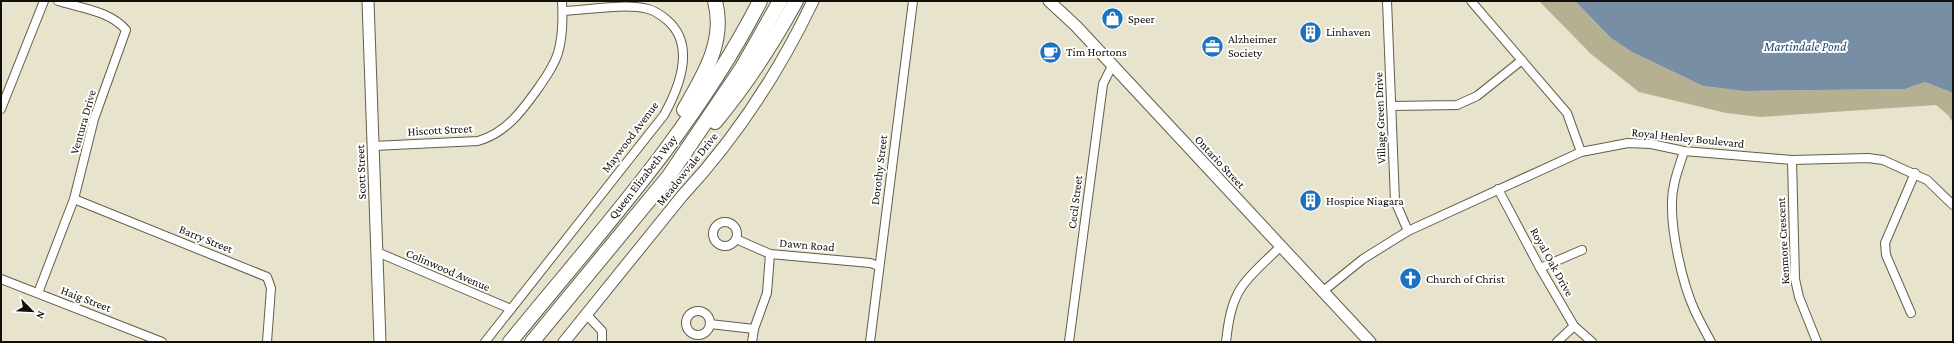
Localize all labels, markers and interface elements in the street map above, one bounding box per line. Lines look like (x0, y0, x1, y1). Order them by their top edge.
shop icon: Speer (1100, 6, 1126, 32)
place label: Speer (1128, 12, 1155, 26)
building icon: Linhaven (1298, 19, 1324, 45)
place label: Linhaven (1326, 25, 1371, 39)
place label: Alzheimer Society (1228, 32, 1278, 60)
office icon: Alzheimer Society (1200, 33, 1226, 59)
cafe icon: Tim Hortons (1037, 39, 1063, 65)
water label: Martindale Pond (1763, 39, 1847, 54)
place label: Tim Hortons (1066, 45, 1127, 59)
street label: Village Green Drive (1371, 72, 1389, 164)
street label: Ventura Drive (67, 88, 99, 156)
street label: Maywood Avenue (599, 99, 661, 175)
street label: Hiscott Street (407, 121, 474, 139)
street label: Royal Henley Boulevard (1631, 125, 1746, 151)
street label: Meadowvale Drive (653, 130, 721, 208)
street label: Queen Elizabeth Way (606, 132, 680, 222)
street label: Ontario Street (1192, 132, 1249, 192)
street label: Dorothy Street (868, 133, 890, 206)
street label: Scott Street (353, 143, 369, 200)
street label: Cecil Street (1065, 173, 1085, 230)
building icon: Hospice Niagara (1297, 188, 1323, 214)
place label: Hospice Niagara (1326, 194, 1404, 208)
street label: Kenmore Crescent (1774, 196, 1792, 285)
street label: Barry Street (177, 222, 236, 256)
street label: Royal Oak Drive (1527, 225, 1577, 299)
street label: Dawn Road (779, 236, 836, 254)
street label: Colinwood Avenue (404, 246, 492, 294)
church icon: Church of Christ (1398, 266, 1424, 292)
place label: Church of Christ (1426, 272, 1506, 286)
street label: Haig Street (59, 283, 114, 315)
north arrow (12, 291, 52, 331)
text: N (34, 309, 48, 321)

